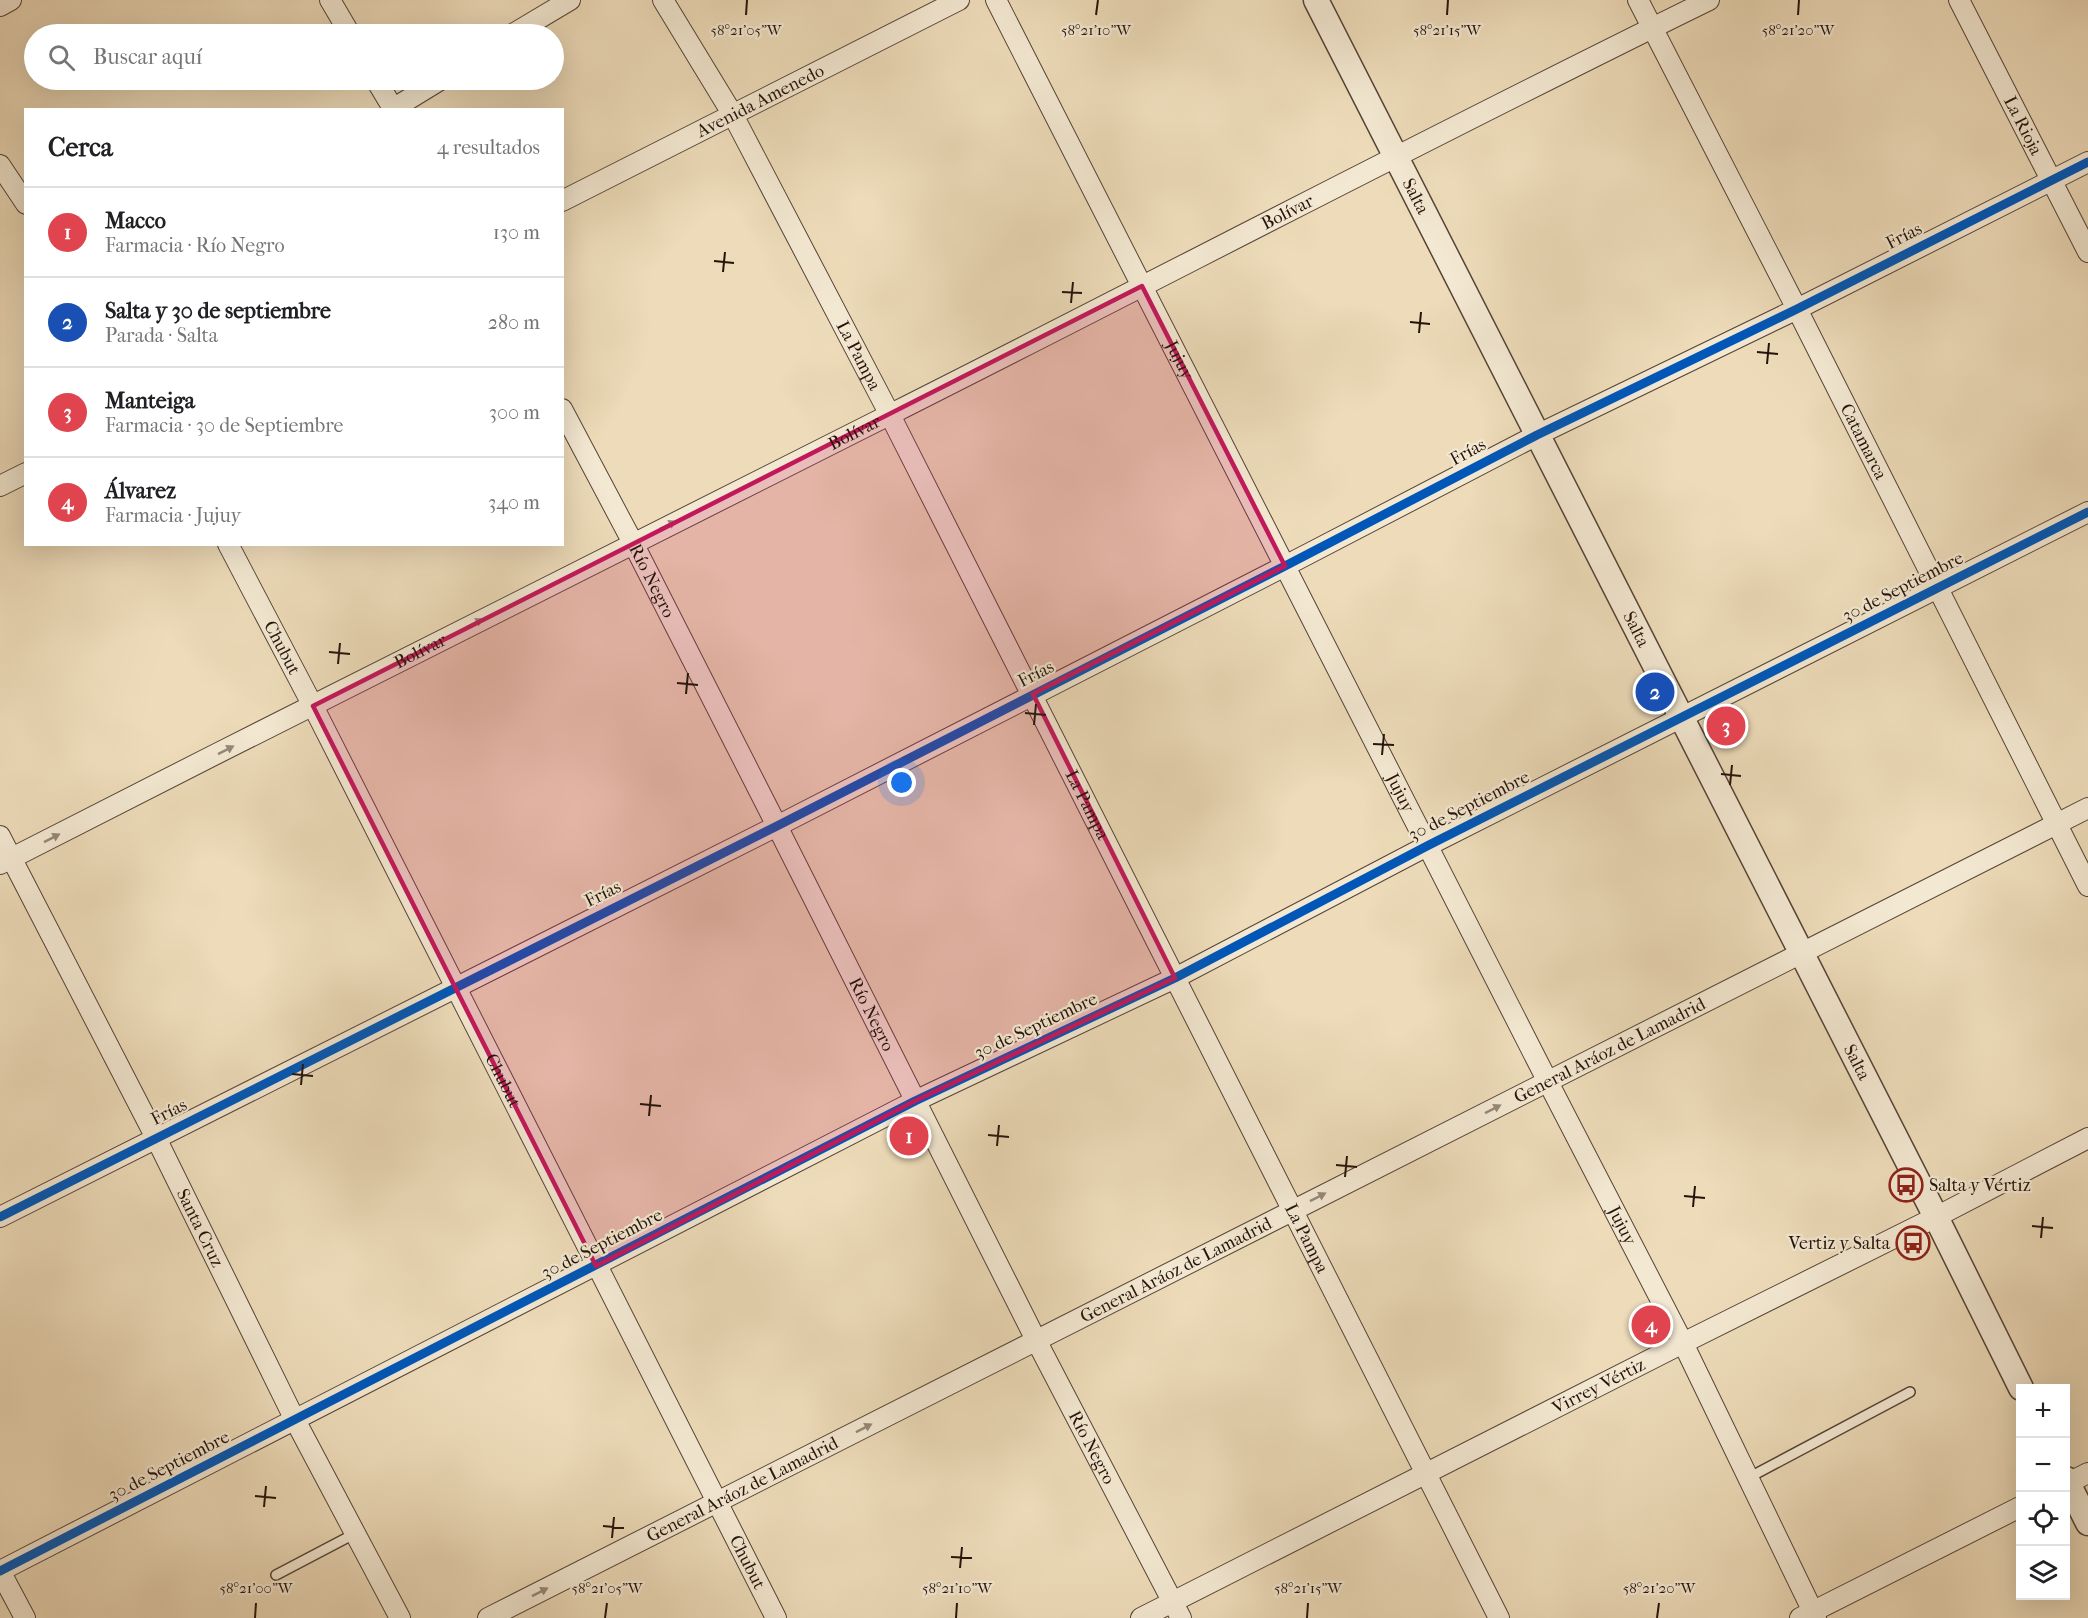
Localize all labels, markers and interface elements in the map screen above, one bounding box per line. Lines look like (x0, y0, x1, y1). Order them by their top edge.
text: 58°21'05"W (710, 21, 783, 39)
text: 58°21'10"W (1061, 21, 1132, 39)
text: 58°21'15"W (1413, 21, 1482, 39)
text: 58°21'20"W (1762, 21, 1835, 39)
search box (24, 24, 564, 90)
icon: search (45, 41, 78, 74)
text: Buscar aquí (93, 44, 202, 70)
street label: Avenida Amenedo (692, 60, 827, 142)
street label: La Rioja (1999, 93, 2047, 159)
text: Cerca (48, 132, 113, 163)
text: 4 resultados (437, 136, 540, 159)
street label: Salta (1398, 175, 1434, 218)
street label: Bolívar (1258, 190, 1317, 234)
text: Macco (105, 208, 166, 234)
street label: Frías (1882, 218, 1926, 254)
text: 1 (64, 221, 71, 244)
text: 130 m (493, 221, 540, 244)
text: Farmacia · Río Negro (105, 234, 285, 257)
text: Salta y 30 de septiembre (105, 298, 331, 324)
text: 2 (62, 311, 73, 334)
text: 280 m (488, 311, 540, 334)
street label: La Pampa (832, 317, 886, 394)
text: Parada · Salta (105, 324, 218, 347)
street label: Jujuy (1160, 335, 1199, 384)
text: Manteiga (105, 388, 195, 414)
street label: Catamarca (1836, 400, 1892, 484)
text: 3 (63, 401, 72, 424)
text: 300 m (489, 401, 540, 424)
street label: Bolívar (825, 411, 884, 454)
text: Farmacia · 30 de Septiembre (105, 414, 343, 437)
street label: Frías (1446, 434, 1490, 470)
text: Álvarez (105, 478, 176, 504)
text: 4 (62, 491, 73, 514)
text: 340 m (488, 491, 540, 514)
text: Farmacia · Jujuy (105, 504, 241, 527)
one-way arrow (659, 521, 676, 530)
street label: Río Negro (625, 540, 680, 621)
street label: 30 de Septiembre (1839, 547, 1967, 627)
street label: Salta (1619, 608, 1655, 651)
street label: Chubut (260, 617, 305, 679)
one-way arrow (466, 619, 484, 629)
street label: Bolívar (391, 629, 450, 673)
street label: Frías (1014, 656, 1058, 692)
pin: 2 (1636, 670, 1674, 714)
pin: 3 (1706, 704, 1746, 748)
one-way arrow (218, 745, 235, 755)
street label: La Pampa (1061, 766, 1114, 844)
street label: 30 de Septiembre (1405, 766, 1533, 846)
your location (887, 768, 916, 797)
street label: Jujuy (1381, 768, 1420, 817)
one-way arrow (44, 833, 61, 842)
street label: Frías (582, 876, 625, 912)
street label: Río Negro (845, 974, 899, 1055)
street label: 30 de Septiembre (971, 988, 1101, 1064)
street label: General Aráoz de Lamadrid (1510, 993, 1709, 1107)
street label: Salta (1839, 1041, 1875, 1084)
street label: Chubut (481, 1050, 526, 1112)
street label: Frías (147, 1094, 191, 1130)
one-way arrow (1484, 1104, 1501, 1114)
pin: 1 (890, 1114, 928, 1158)
bus stop icon: Salta y Vértiz (1888, 1167, 1924, 1203)
place label: Salta y Vértiz (1929, 1175, 2031, 1196)
street label: Santa Cruz (172, 1185, 228, 1270)
one-way arrow (1310, 1192, 1327, 1201)
street label: La Pampa (1280, 1200, 1333, 1277)
street label: Jujuy (1602, 1201, 1641, 1250)
street label: 30 de Septiembre (538, 1204, 666, 1284)
street label: General Aráoz de Lamadrid (1077, 1212, 1275, 1327)
bus stop icon: Vertiz y Salta (1895, 1225, 1931, 1261)
place label: Vertiz y Salta (1787, 1233, 1891, 1254)
pin: 4 (1632, 1302, 1670, 1348)
street label: Virrey Vértiz (1548, 1354, 1648, 1419)
map controls (2016, 1384, 2070, 1600)
button: + (2016, 1384, 2070, 1438)
street label: Río Negro (1064, 1407, 1120, 1488)
one-way arrow (855, 1423, 872, 1433)
street label: 30 de Septiembre (105, 1426, 233, 1506)
street label: General Aráoz de Lamadrid (643, 1432, 842, 1547)
button: − (2016, 1438, 2070, 1492)
button: locate (2016, 1492, 2070, 1546)
street label: Chubut (725, 1531, 770, 1593)
button: layers (2016, 1546, 2070, 1600)
text: 58°21'00"W (220, 1579, 294, 1597)
text: 58°21'05"W (571, 1579, 644, 1597)
text: 58°21'10"W (922, 1579, 993, 1597)
text: 58°21'15"W (1274, 1579, 1343, 1597)
text: 58°21'20"W (1623, 1579, 1696, 1597)
one-way arrow (531, 1587, 549, 1597)

